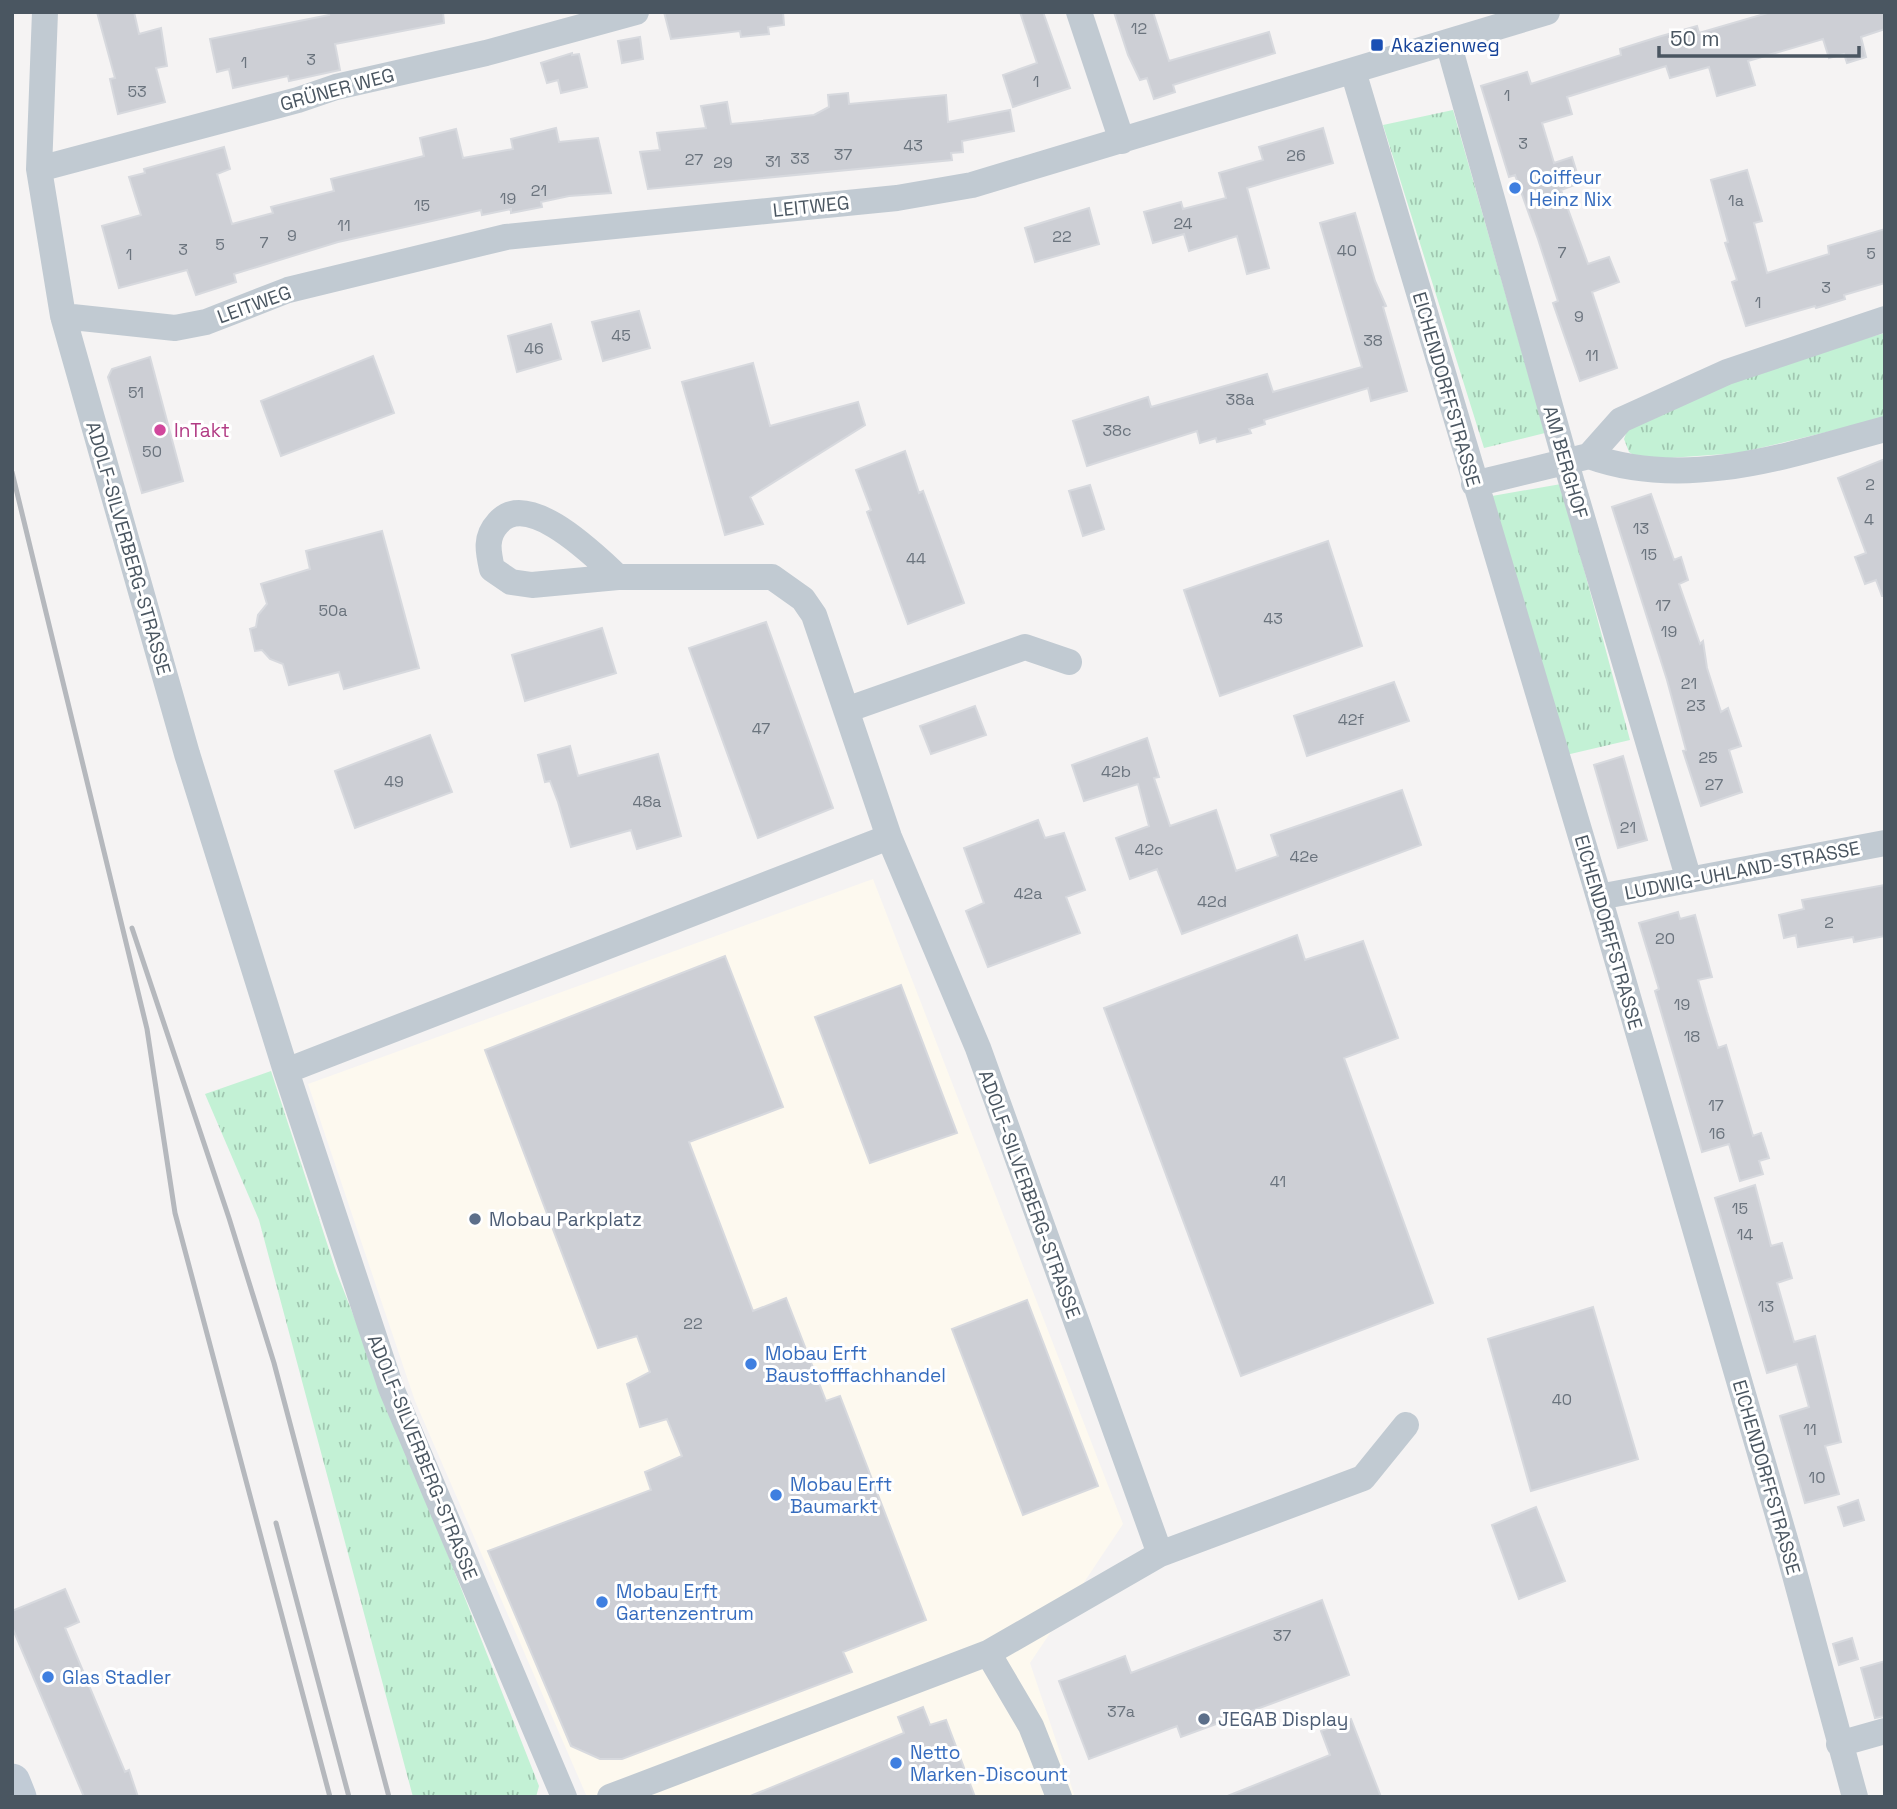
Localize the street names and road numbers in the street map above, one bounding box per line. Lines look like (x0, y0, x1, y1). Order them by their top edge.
street label: GRÜNER WEG (277, 62, 397, 117)
street label: LEITWEG (772, 190, 851, 223)
street label: LEITWEG (214, 280, 295, 329)
street label: EICHENDORFFSTRASSE (1407, 289, 1486, 489)
street label: AM BERGHOF (1537, 403, 1594, 522)
street label: ADOLF-SILVERBERG-STRASSE (80, 418, 177, 678)
street label: EICHENDORFFSTRASSE (1569, 832, 1648, 1032)
street label: LUDWIG-UHLAND-STRASSE (1622, 835, 1862, 906)
street label: ADOLF-SILVERBERG-STRASSE (973, 1067, 1086, 1322)
street label: ADOLF-SILVERBERG-STRASSE (362, 1331, 483, 1584)
street label: EICHENDORFFSTRASSE (1727, 1377, 1806, 1577)

